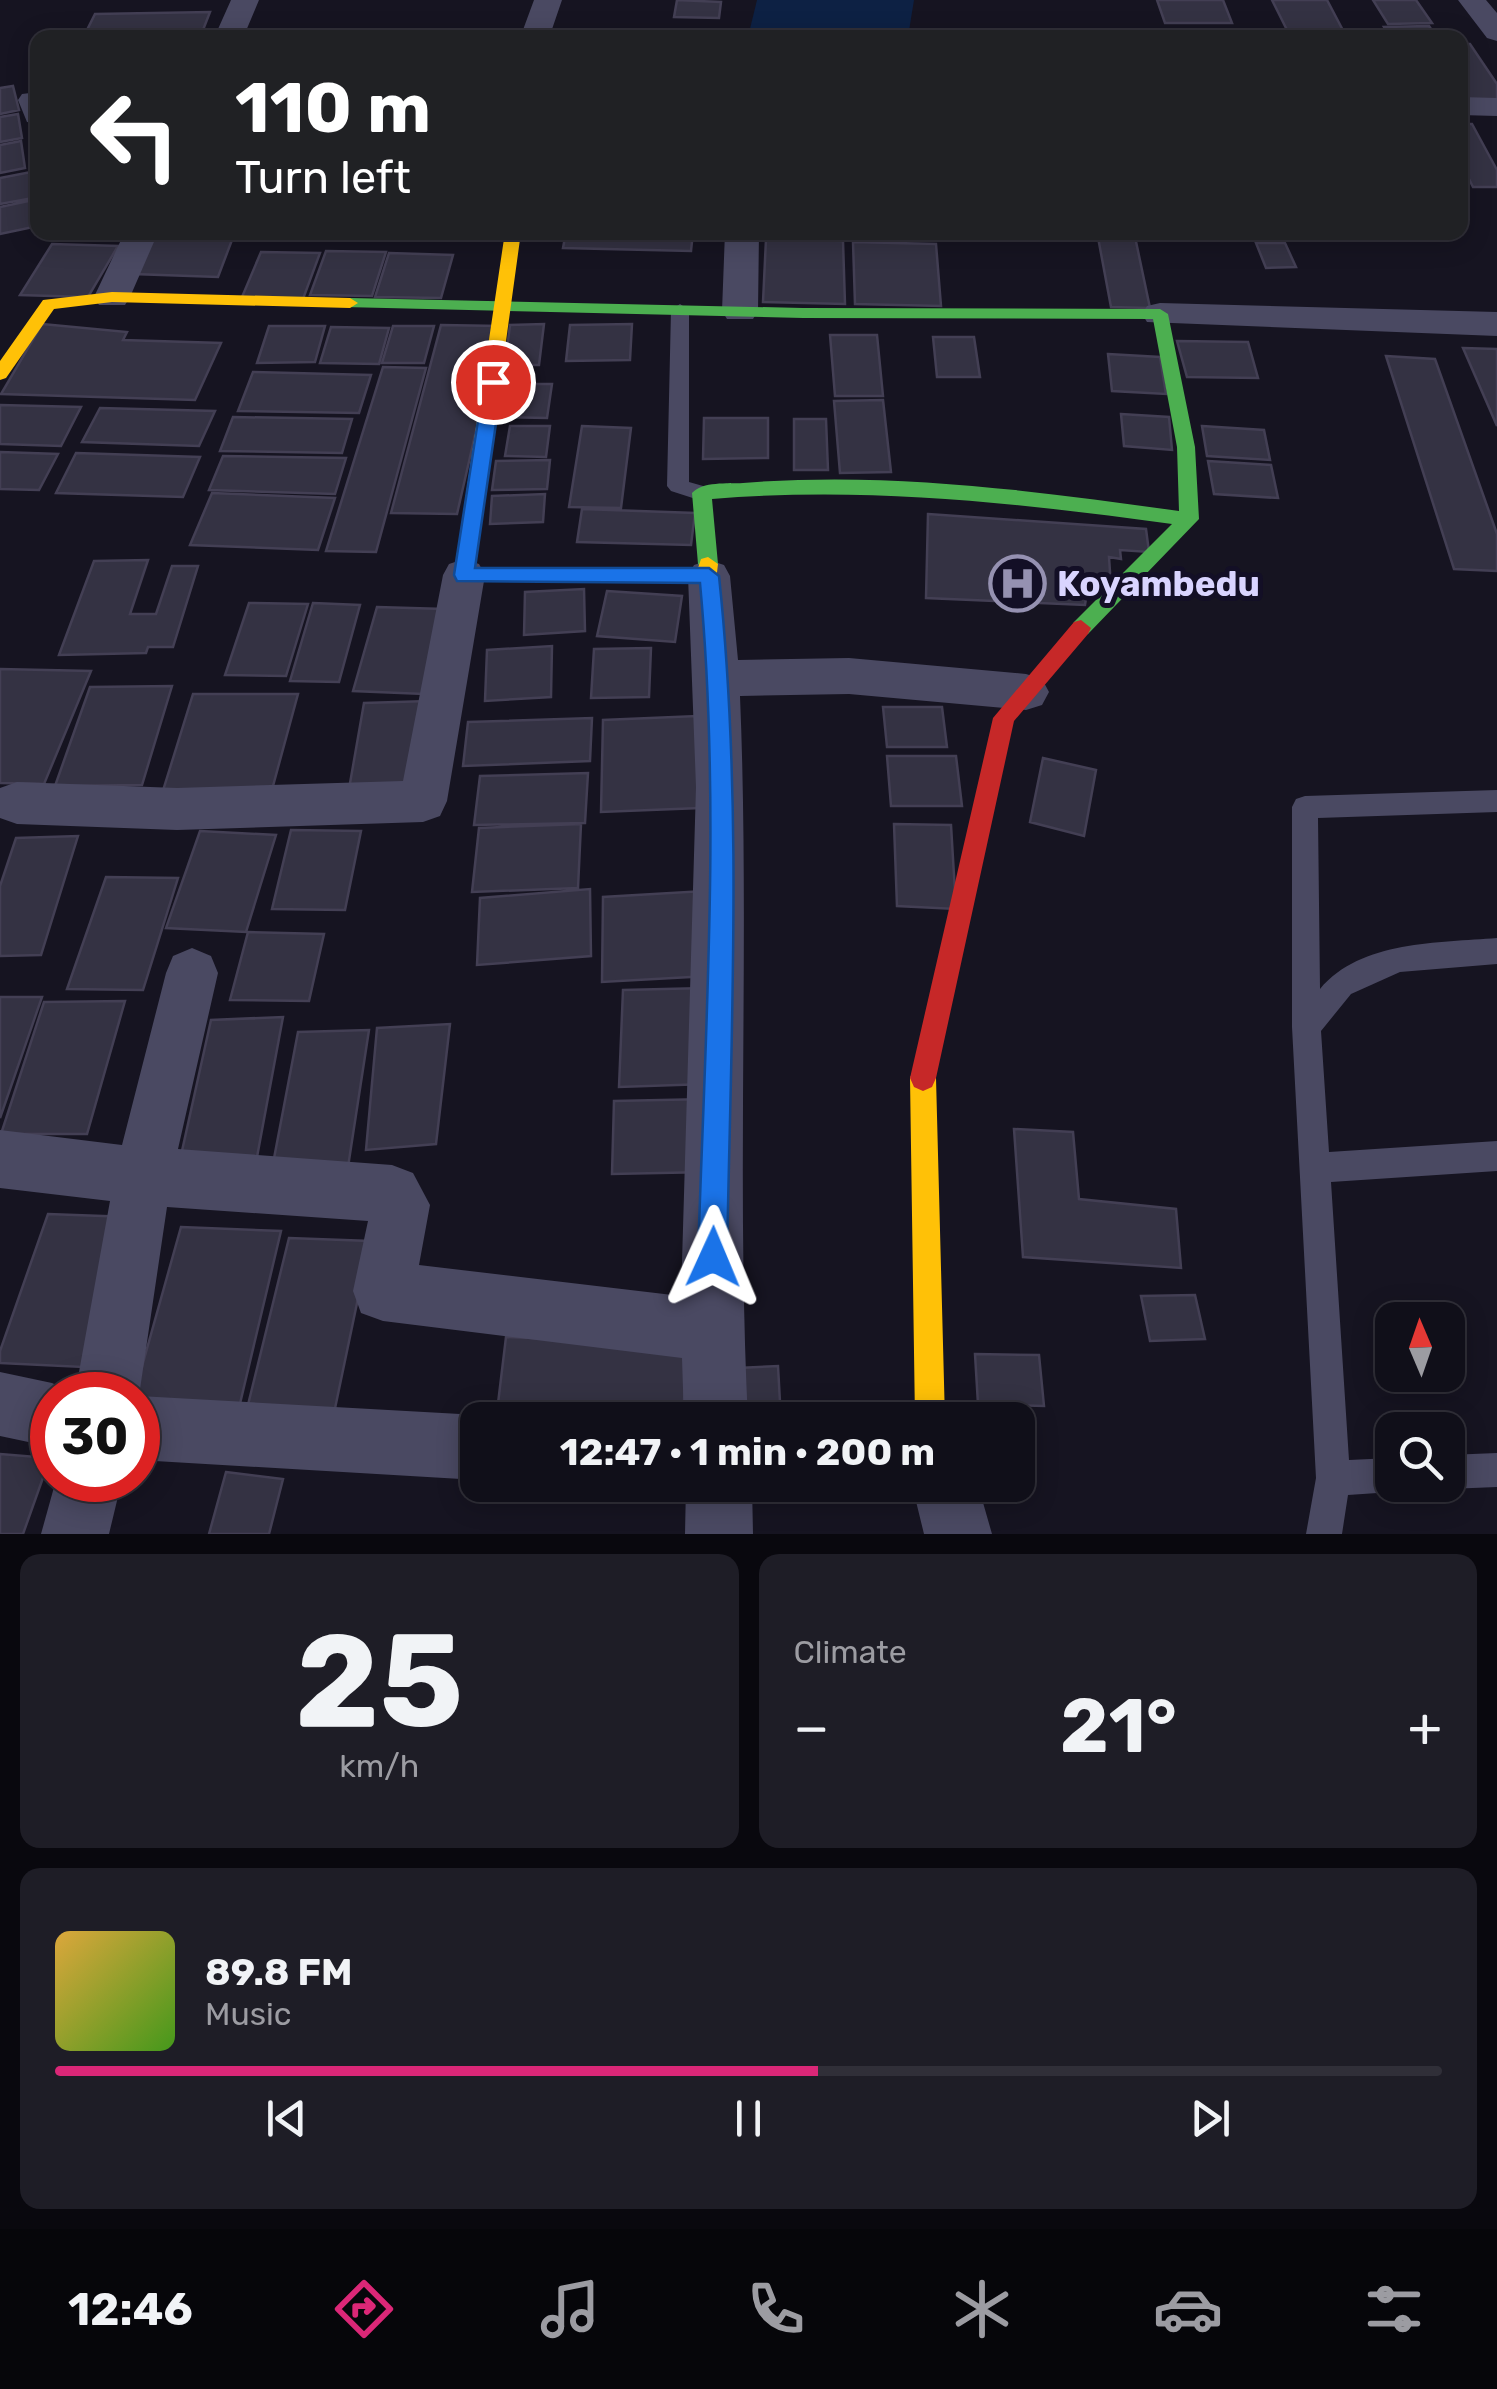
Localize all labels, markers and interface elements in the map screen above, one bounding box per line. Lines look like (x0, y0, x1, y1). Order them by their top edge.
text: 110 m (235, 67, 431, 150)
icon: left (70, 70, 200, 200)
text: Turn left (235, 151, 411, 204)
pin (451, 340, 536, 425)
icon: arrive (466, 355, 521, 410)
hospital icon: Koyambedu (988, 554, 1048, 614)
place label: Koyambedu (1057, 563, 1260, 605)
position arrow (661, 1205, 765, 1309)
north arrow (1375, 1302, 1465, 1392)
map controls (1375, 1302, 1465, 1502)
speed limit sign: 30 (30, 1372, 160, 1502)
button: search (1375, 1412, 1465, 1502)
text: 12:47 · 1 min · 200 m (560, 1429, 935, 1475)
text: 25 (295, 1604, 463, 1759)
text: Climate (794, 1633, 907, 1671)
text: 21° (1060, 1682, 1177, 1771)
text: − (794, 1695, 829, 1760)
text: + (1408, 1695, 1442, 1760)
text: km/h (339, 1747, 419, 1785)
text: 89.8 FM (205, 1949, 353, 1995)
text: Music (205, 1995, 291, 2033)
icon: previous (259, 2091, 314, 2146)
icon: pause (721, 2091, 776, 2146)
icon: next (1183, 2091, 1238, 2146)
icon: directions (329, 2274, 399, 2344)
icon: music (535, 2274, 605, 2344)
icon: phone (741, 2274, 811, 2344)
icon: climate (947, 2274, 1017, 2344)
icon: car (1153, 2274, 1223, 2344)
icon: filters (1359, 2274, 1429, 2344)
text: 12:46 (68, 2283, 193, 2336)

